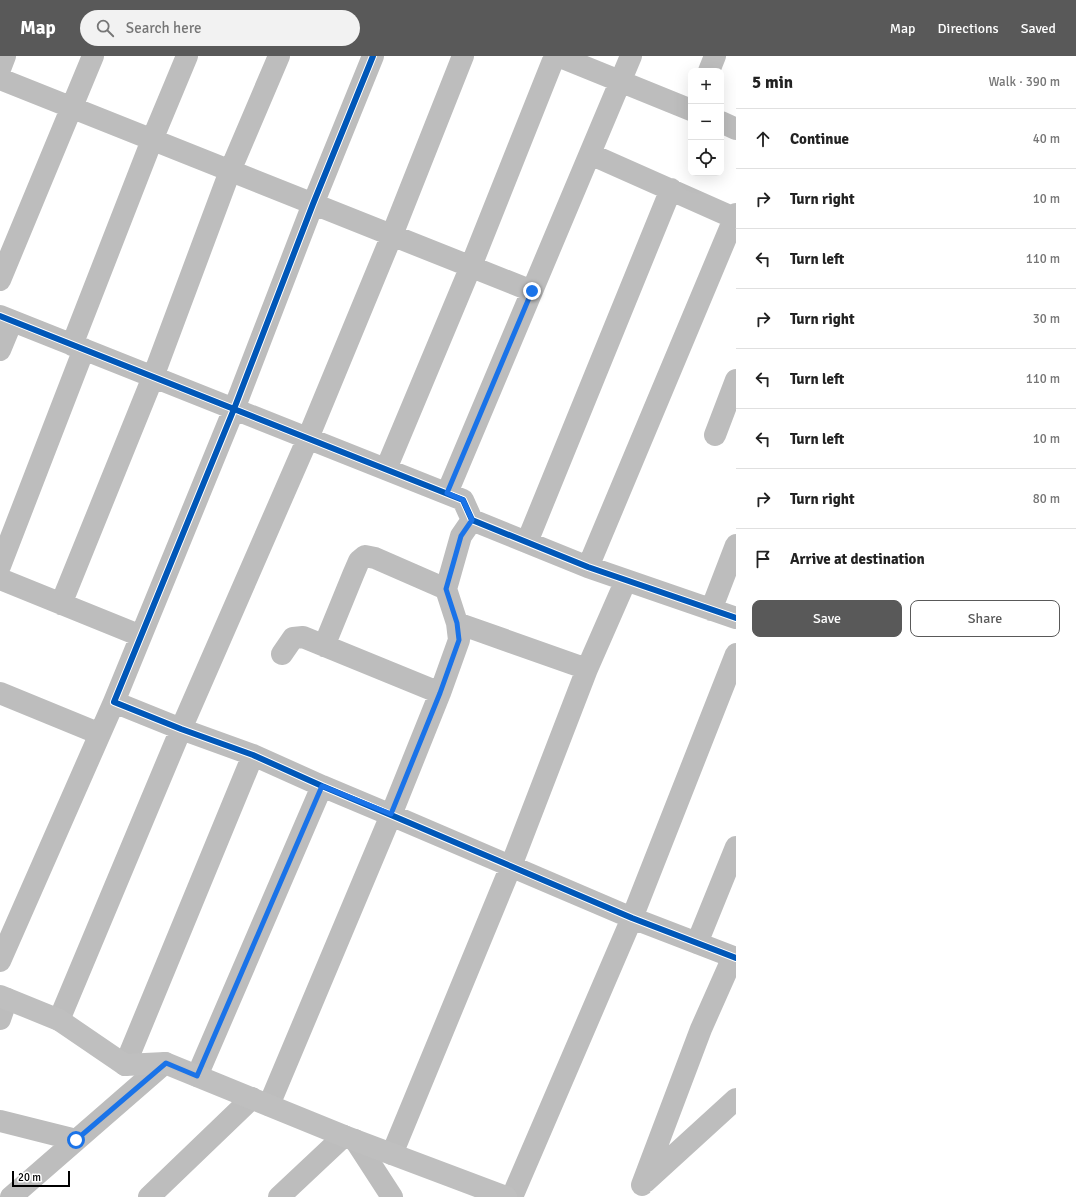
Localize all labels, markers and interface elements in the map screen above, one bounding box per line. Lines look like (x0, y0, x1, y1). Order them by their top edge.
search box (80, 10, 360, 46)
text: Map (20, 16, 56, 40)
icon: search (94, 17, 116, 39)
text: Search here (126, 19, 201, 37)
text: Map (890, 20, 916, 37)
text: Directions (938, 20, 999, 37)
text: Saved (1021, 20, 1056, 37)
map controls (688, 68, 724, 176)
button: + (688, 68, 724, 104)
text: 5 min (752, 72, 793, 93)
text: Walk · 390 m (989, 74, 1060, 90)
button: − (688, 104, 724, 140)
icon: ahead (752, 128, 774, 150)
text: Continue (790, 130, 849, 148)
text: 40 m (1033, 131, 1060, 147)
button: locate (688, 140, 724, 176)
icon: right (752, 188, 774, 210)
text: Turn right (790, 190, 855, 208)
text: 10 m (1033, 191, 1060, 207)
icon: left (752, 248, 774, 270)
text: Turn left (790, 250, 844, 268)
text: 110 m (1026, 251, 1060, 267)
route end (523, 282, 541, 300)
icon: right (752, 308, 774, 330)
text: Turn right (790, 310, 855, 328)
text: 30 m (1033, 311, 1060, 327)
icon: left (752, 368, 774, 390)
text: Turn left (790, 370, 844, 388)
text: 110 m (1026, 371, 1060, 387)
icon: left (752, 428, 774, 450)
text: Turn left (790, 430, 844, 448)
text: 10 m (1033, 431, 1060, 447)
icon: right (752, 488, 774, 510)
text: Turn right (790, 490, 855, 508)
text: 80 m (1033, 491, 1060, 507)
icon: arrive (752, 548, 774, 570)
text: Arrive at destination (790, 550, 925, 568)
button: Save (752, 600, 902, 637)
button: Share (910, 600, 1060, 637)
route start (67, 1131, 85, 1149)
scale bar (12, 1169, 70, 1188)
text: 20 m (18, 1171, 41, 1184)

